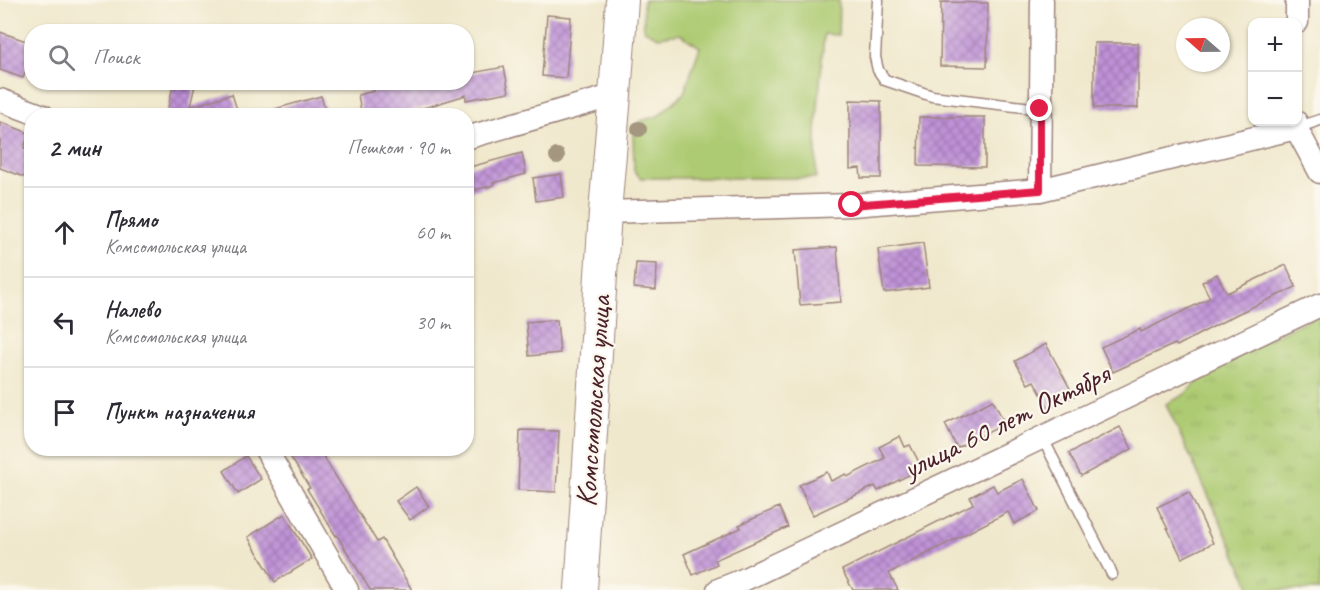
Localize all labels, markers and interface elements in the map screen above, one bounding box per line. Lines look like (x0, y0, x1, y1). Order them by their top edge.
north arrow (1176, 18, 1230, 72)
map controls (1248, 18, 1302, 126)
button: + (1248, 18, 1302, 72)
search box (24, 24, 474, 90)
icon: search (45, 41, 78, 74)
text: Поиск (93, 43, 139, 71)
button: − (1248, 72, 1302, 126)
route end (1026, 95, 1052, 121)
text: 2 мин (48, 131, 101, 164)
text: Пешком · 90 m (347, 135, 450, 160)
route start (838, 191, 864, 217)
text: Прямо (105, 206, 157, 234)
icon: ahead (48, 216, 81, 249)
text: 60 m (416, 220, 450, 245)
text: Комсомольская улица (105, 234, 246, 259)
street label: Комсомольская улица (567, 292, 619, 508)
text: Налево (105, 296, 161, 324)
icon: left (48, 306, 81, 339)
text: 30 m (416, 310, 450, 335)
text: Комсомольская улица (105, 324, 246, 349)
street label: улица 60 лет Октября (895, 353, 1118, 488)
icon: arrive (48, 396, 81, 429)
text: Пункт назначения (105, 398, 254, 426)

